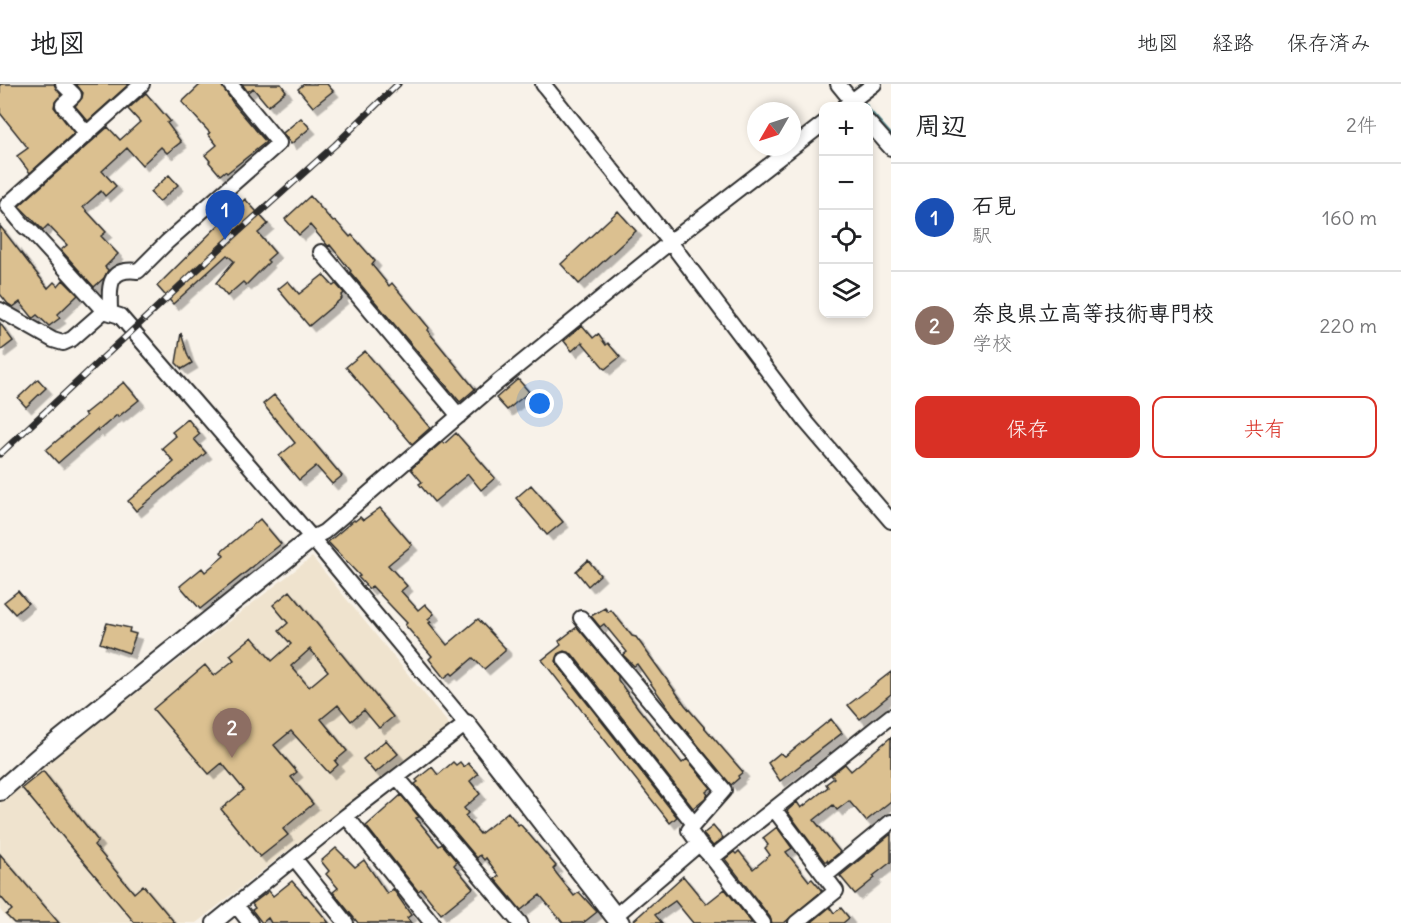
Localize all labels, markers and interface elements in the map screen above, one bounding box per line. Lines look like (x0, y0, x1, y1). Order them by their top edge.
text: 地図 (30, 25, 86, 61)
text: 地図 (1137, 29, 1179, 56)
text: 経路 (1212, 29, 1254, 56)
text: 保存済み (1287, 29, 1371, 56)
north arrow (747, 102, 801, 156)
map controls (819, 102, 873, 318)
button: + (819, 102, 873, 156)
text: 周辺 (915, 109, 967, 142)
text: 2件 (1346, 112, 1377, 137)
button: − (819, 156, 873, 210)
pin: 1 (206, 190, 244, 240)
text: 石見 (972, 191, 1016, 219)
text: 1 (931, 205, 938, 230)
text: 160 m (1322, 205, 1377, 230)
button: locate (819, 210, 873, 264)
text: 駅 (972, 222, 992, 247)
button: layers (819, 264, 873, 318)
text: 奈良県立高等技術専門校 (972, 299, 1214, 327)
text: 2 (929, 313, 940, 338)
text: 220 m (1320, 313, 1377, 338)
text: 学校 (972, 330, 1012, 355)
your location (525, 389, 554, 418)
button: 保存 (915, 396, 1140, 458)
button: 共有 (1152, 396, 1377, 458)
pin: 2 (212, 708, 252, 758)

